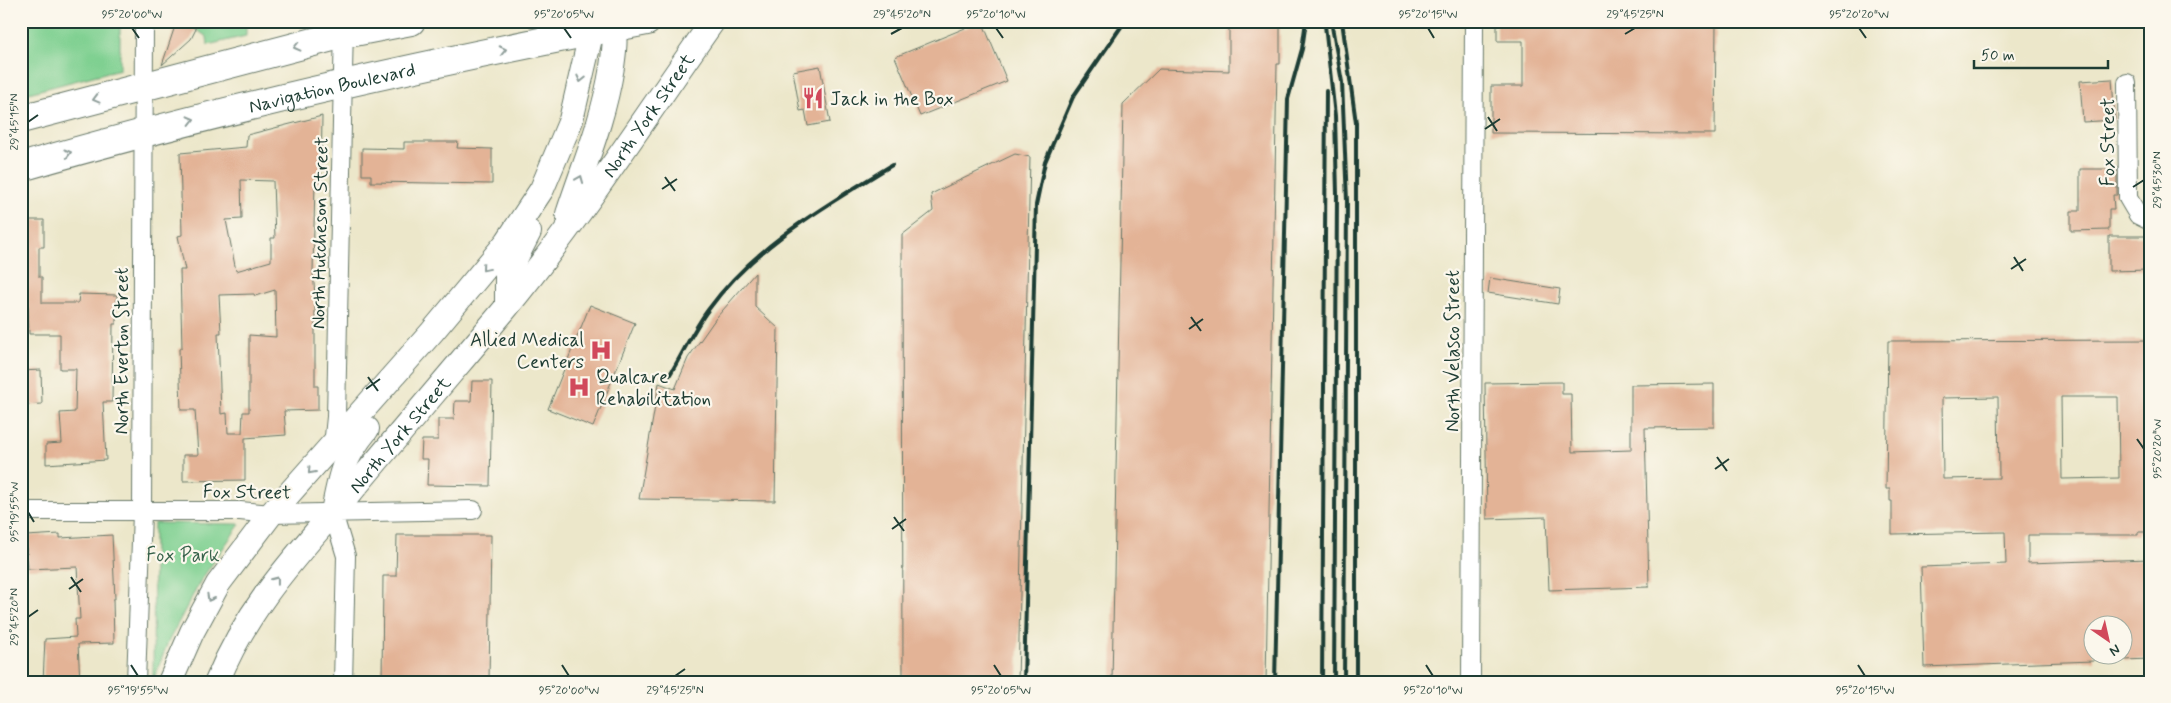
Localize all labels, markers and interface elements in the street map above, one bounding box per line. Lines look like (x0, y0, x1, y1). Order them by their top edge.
text: 95°20'00"W (102, 7, 162, 23)
text: 95°20'05"W (534, 7, 594, 23)
text: 29°45'20"N (873, 7, 931, 23)
text: 95°20'10"W (966, 7, 1026, 23)
text: 95°20'15"W (1399, 7, 1457, 23)
text: 29°45'25"N (1606, 7, 1664, 23)
text: 95°20'20"W (1829, 7, 1889, 23)
scale bar (1974, 38, 2107, 70)
one-way arrow (293, 41, 301, 51)
one-way arrow (499, 45, 507, 55)
text: 50 m (1981, 46, 2015, 66)
street label: North York Street (597, 49, 701, 183)
street label: Navigation Boulevard (246, 57, 418, 120)
one-way arrow (576, 74, 587, 83)
restaurant icon: Jack in the Box (800, 85, 826, 111)
place label: Jack in the Box (830, 87, 954, 112)
text: 29°45'15"N (7, 93, 23, 151)
one-way arrow (93, 93, 101, 103)
street label: Fox Street (2096, 98, 2121, 186)
one-way arrow (186, 115, 195, 126)
street label: North Hutcheson Street (306, 137, 335, 329)
one-way arrow (63, 149, 72, 159)
text: 29°45'30"N (2150, 151, 2166, 209)
one-way arrow (574, 175, 585, 184)
one-way arrow (482, 263, 491, 272)
street label: North Everton Street (110, 267, 135, 435)
street label: North Velasco Street (1441, 270, 1466, 432)
place label: Allied Medical Centers (470, 328, 584, 375)
hospital icon: Allied Medical Centers (588, 337, 614, 363)
place label: Qualcare Rehabilitation (596, 365, 711, 412)
street label: North York Street (344, 372, 457, 499)
hospital icon: Qualcare Rehabilitation (566, 374, 592, 400)
text: 95°20'20"W (2150, 419, 2166, 479)
one-way arrow (308, 465, 317, 474)
street label: Fox Street (203, 479, 291, 506)
text: 95°19'55"W (7, 482, 23, 542)
park label: Fox Park (146, 543, 220, 568)
one-way arrow (271, 577, 279, 586)
text: 29°45'20"N (7, 588, 23, 646)
one-way arrow (207, 593, 217, 602)
north arrow (2084, 616, 2134, 666)
text: N (2106, 640, 2124, 660)
text: 95°19'55"W (108, 683, 168, 699)
text: 95°20'00"W (539, 683, 599, 699)
text: 29°45'25"N (646, 683, 704, 699)
text: 95°20'05"W (971, 683, 1031, 699)
text: 95°20'10"W (1403, 683, 1463, 699)
text: 95°20'15"W (1836, 683, 1894, 699)

